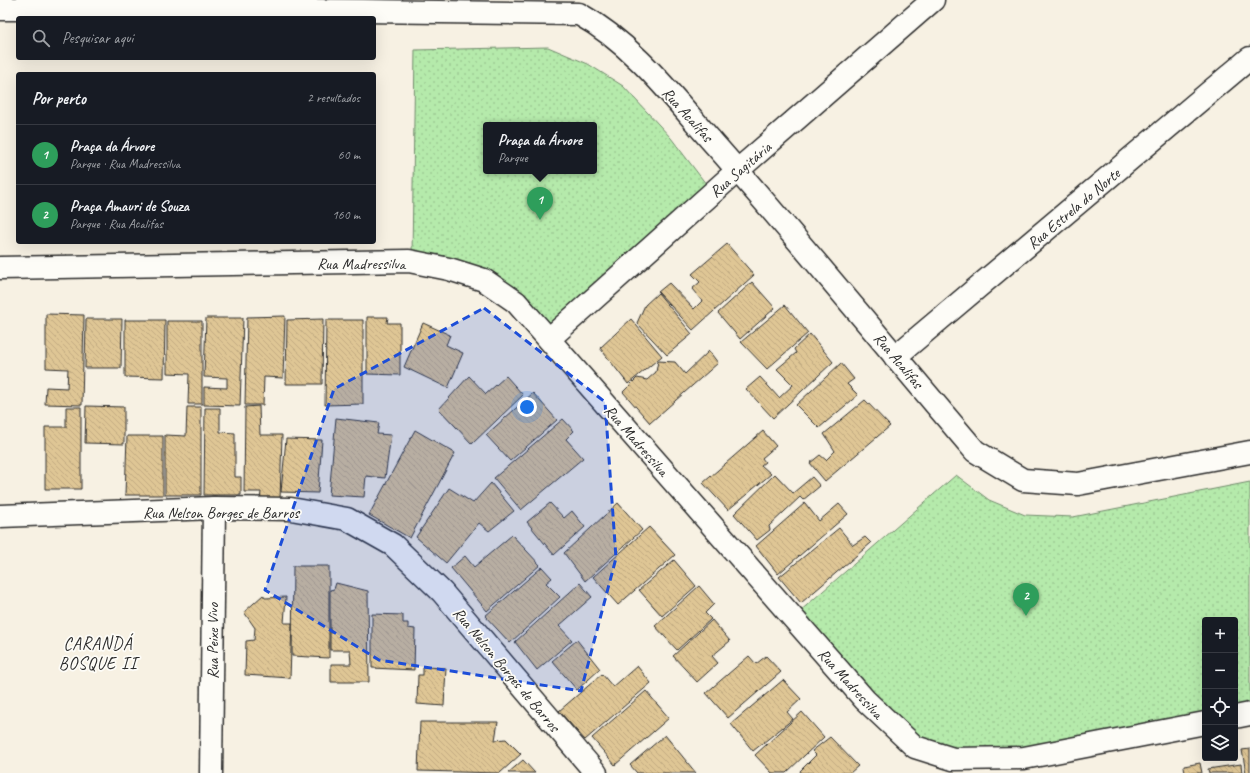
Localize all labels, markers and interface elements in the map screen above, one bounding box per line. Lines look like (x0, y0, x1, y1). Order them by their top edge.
search box (16, 16, 376, 60)
icon: search (30, 27, 52, 49)
text: Pesquisar aqui (62, 29, 133, 48)
street label: Rua Acalifas (657, 83, 718, 147)
text: Por perto (32, 88, 86, 109)
text: 2 resultados (307, 90, 360, 106)
popup (483, 122, 597, 174)
text: Praça da Árvore (498, 131, 582, 150)
text: Praça da Árvore (70, 137, 154, 156)
street label: Rua Sagitária (706, 137, 777, 202)
text: 1 (42, 147, 48, 163)
text: 60 m (338, 147, 360, 163)
text: Parque (498, 150, 528, 166)
text: Parque · Rua Madressilva (70, 156, 180, 172)
street label: Rua Estrela do Norte (1023, 163, 1126, 254)
pin: 1 (527, 187, 553, 220)
text: Praça Amauri de Souza (70, 197, 189, 216)
text: 2 (42, 207, 48, 223)
text: 160 m (332, 207, 360, 223)
text: Parque · Rua Acalifas (70, 216, 163, 232)
street label: Rua Madressilva (317, 254, 406, 274)
street label: Rua Acalifas (869, 329, 928, 394)
your location (517, 397, 537, 417)
street label: Rua Madressilva (600, 401, 674, 482)
street label: Rua Nelson Borges de Barros (143, 503, 301, 523)
pin: 2 (1013, 583, 1039, 616)
street label: Rua Peixe Vivo (203, 602, 223, 679)
street label: Rua Nelson Borges de Barros (448, 603, 565, 737)
map controls (1202, 617, 1238, 761)
button: + (1202, 617, 1238, 653)
district label: CARANDÁ BOSQUE II (59, 632, 141, 674)
street label: Rua Madressilva (813, 644, 888, 724)
button: − (1202, 653, 1238, 689)
button: locate (1202, 689, 1238, 725)
button: layers (1202, 725, 1238, 761)

